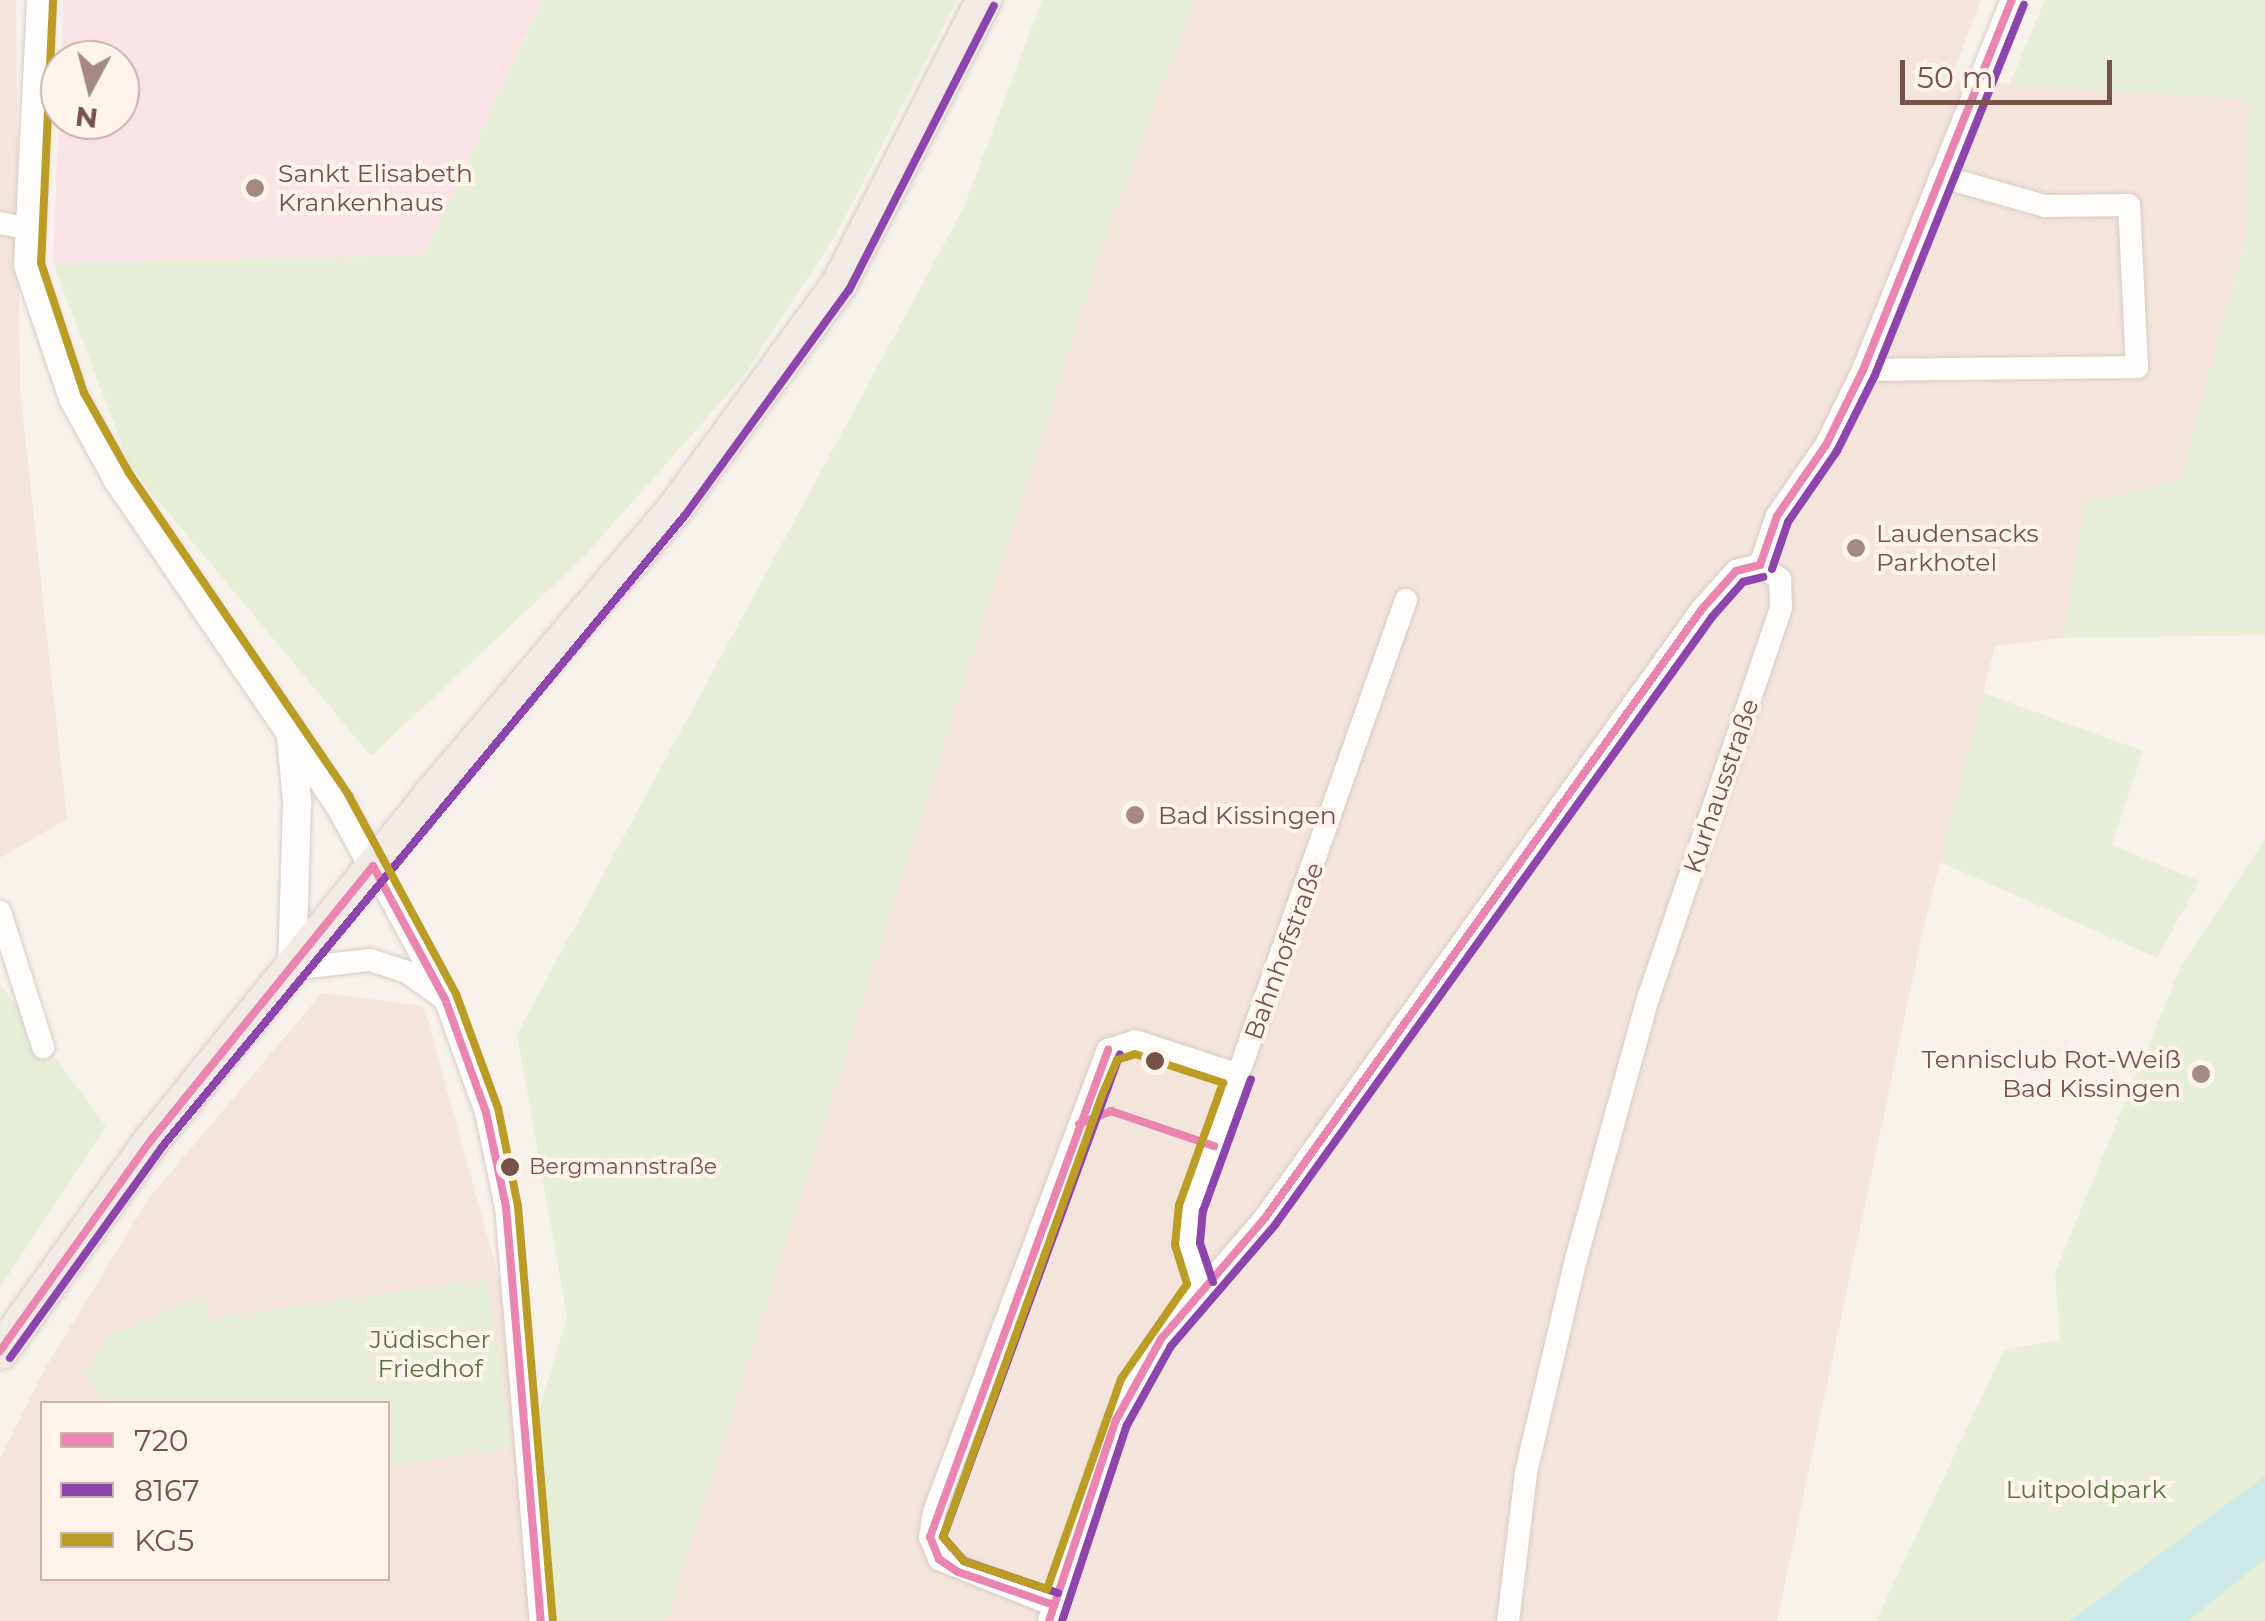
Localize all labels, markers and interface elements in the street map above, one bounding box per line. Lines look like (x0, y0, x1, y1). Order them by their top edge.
north arrow (40, 40, 140, 140)
scale bar (1905, 40, 2118, 102)
text: 50 m (1917, 59, 1994, 96)
text: N (73, 100, 100, 136)
place label: Sankt Elisabeth Krankenhaus (278, 159, 473, 218)
marker: Sankt Elisabeth Krankenhaus (242, 175, 268, 201)
place label: Laudensacks Parkhotel (1876, 519, 2039, 578)
marker: Laudensacks Parkhotel (1845, 537, 1867, 559)
street label: Kurhausstraße (1677, 695, 1765, 877)
place label: Bad Kissingen (1158, 800, 1337, 830)
marker: Bad Kissingen (1122, 802, 1148, 828)
street label: Bahnhofstraße (1238, 858, 1330, 1044)
place label: Tennisclub Rot-Weiß Bad Kissingen (1922, 1045, 2181, 1104)
unlabelled marker (1145, 1051, 1165, 1071)
marker: Tennisclub Rot-Weiß Bad Kissingen (2190, 1063, 2212, 1085)
place label: Bergmannstraße (529, 1154, 717, 1180)
marker: Bergmannstraße (500, 1157, 520, 1177)
park label: Jüdischer Friedhof (369, 1325, 491, 1384)
legend (40, 1401, 390, 1581)
text: 720 (134, 1422, 189, 1459)
text: 8167 (134, 1472, 200, 1509)
park label: Luitpoldpark (2006, 1474, 2166, 1504)
text: KG5 (134, 1522, 194, 1559)

